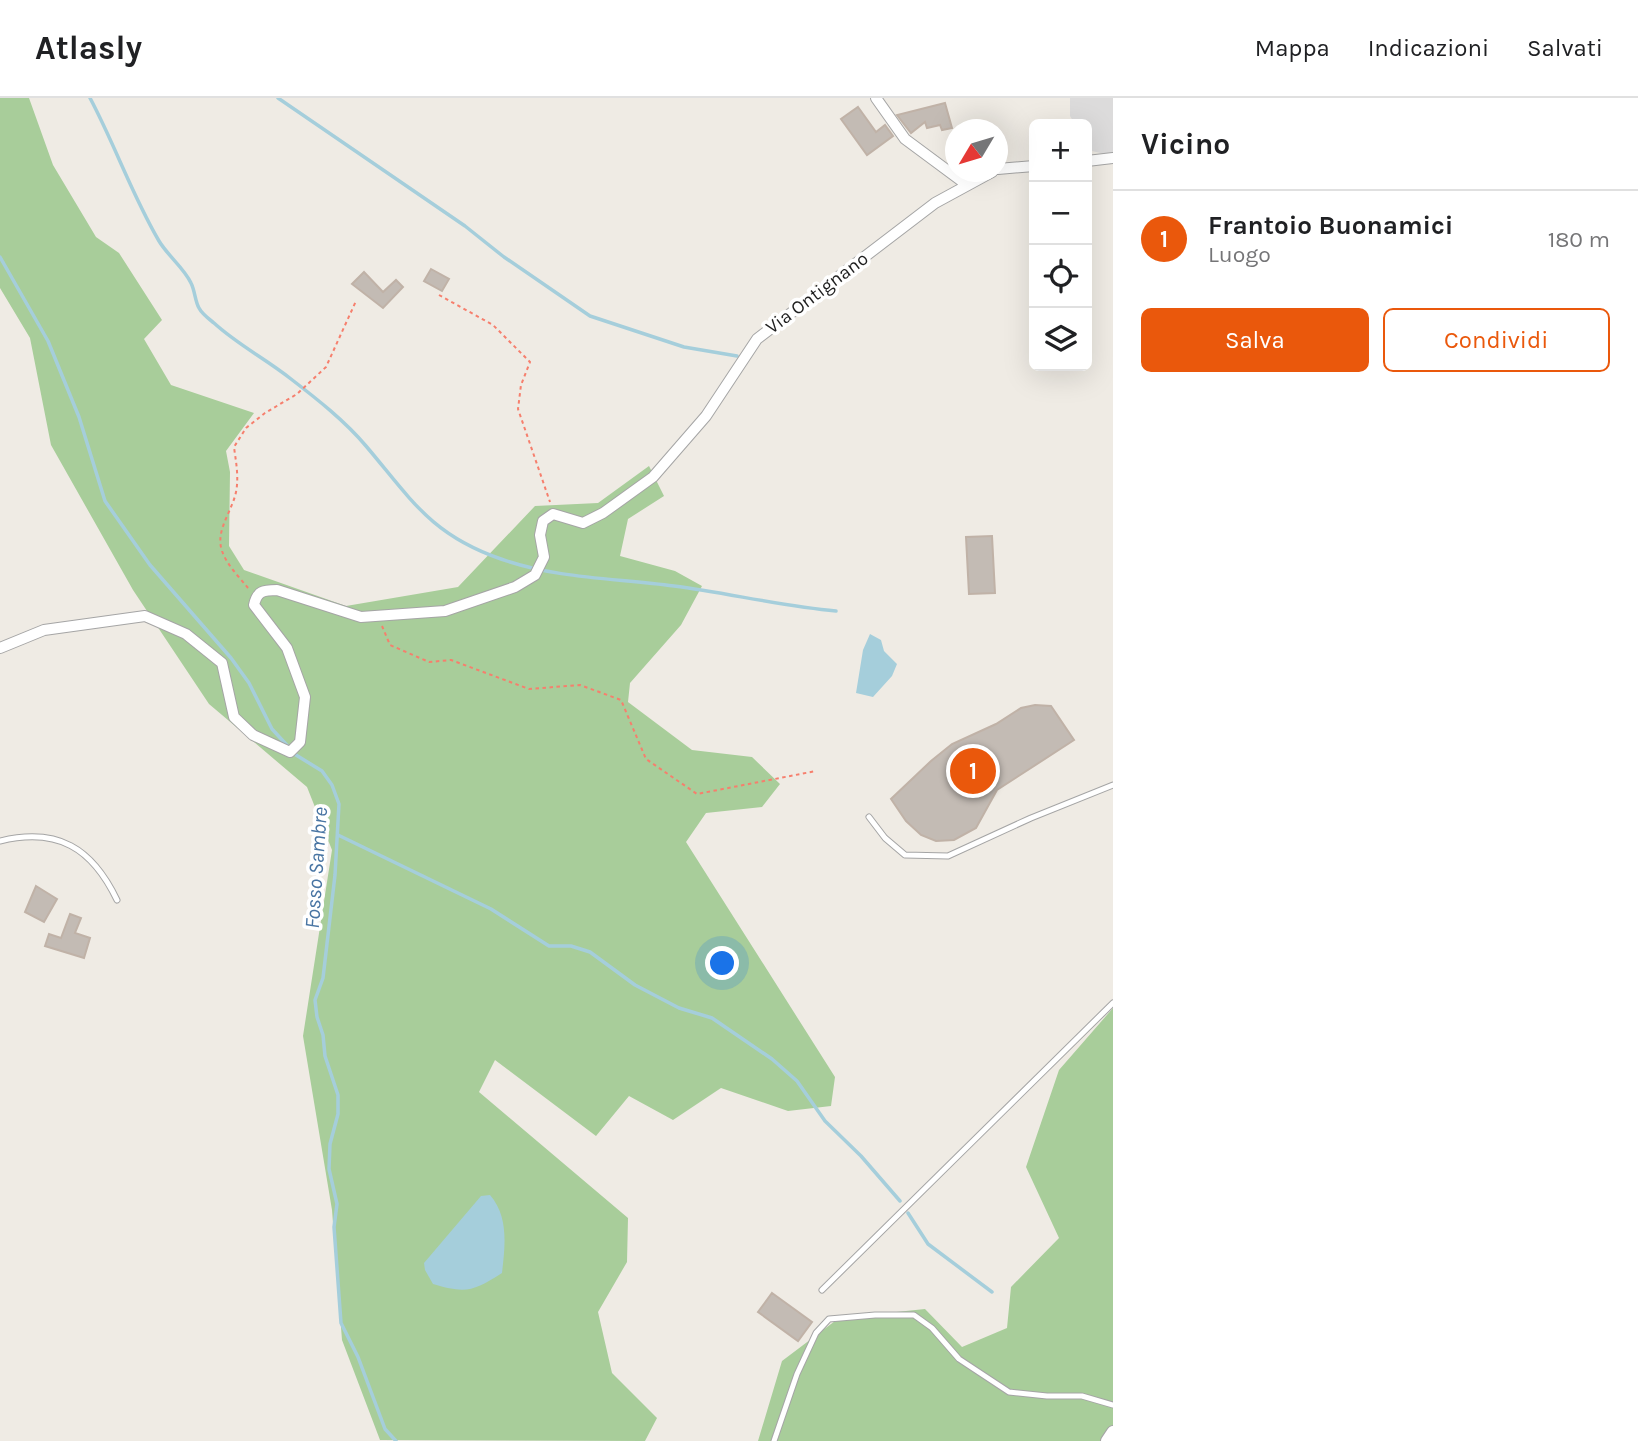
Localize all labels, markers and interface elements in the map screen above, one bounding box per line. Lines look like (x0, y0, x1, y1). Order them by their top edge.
text: Atlasly (35, 29, 142, 67)
text: Mappa (1255, 34, 1330, 62)
text: Indicazioni (1368, 34, 1489, 62)
text: Salvati (1527, 34, 1603, 62)
north arrow (945, 119, 1008, 182)
map controls (1029, 119, 1092, 371)
button: + (1029, 119, 1092, 182)
text: Vicino (1141, 126, 1230, 162)
button: − (1029, 182, 1092, 245)
text: Frantoio Buonamici (1208, 210, 1453, 241)
text: 1 (1160, 226, 1168, 253)
text: 180 m (1548, 226, 1610, 253)
text: Luogo (1208, 241, 1271, 268)
button: locate (1029, 245, 1092, 308)
street label: Via Ontignano (762, 247, 872, 339)
button: layers (1029, 308, 1092, 371)
button: Salva (1141, 308, 1369, 372)
button: Condividi (1383, 308, 1610, 372)
pin: 1 (950, 745, 996, 797)
water label: Fosso Sambre (300, 806, 332, 930)
your location (705, 946, 739, 980)

